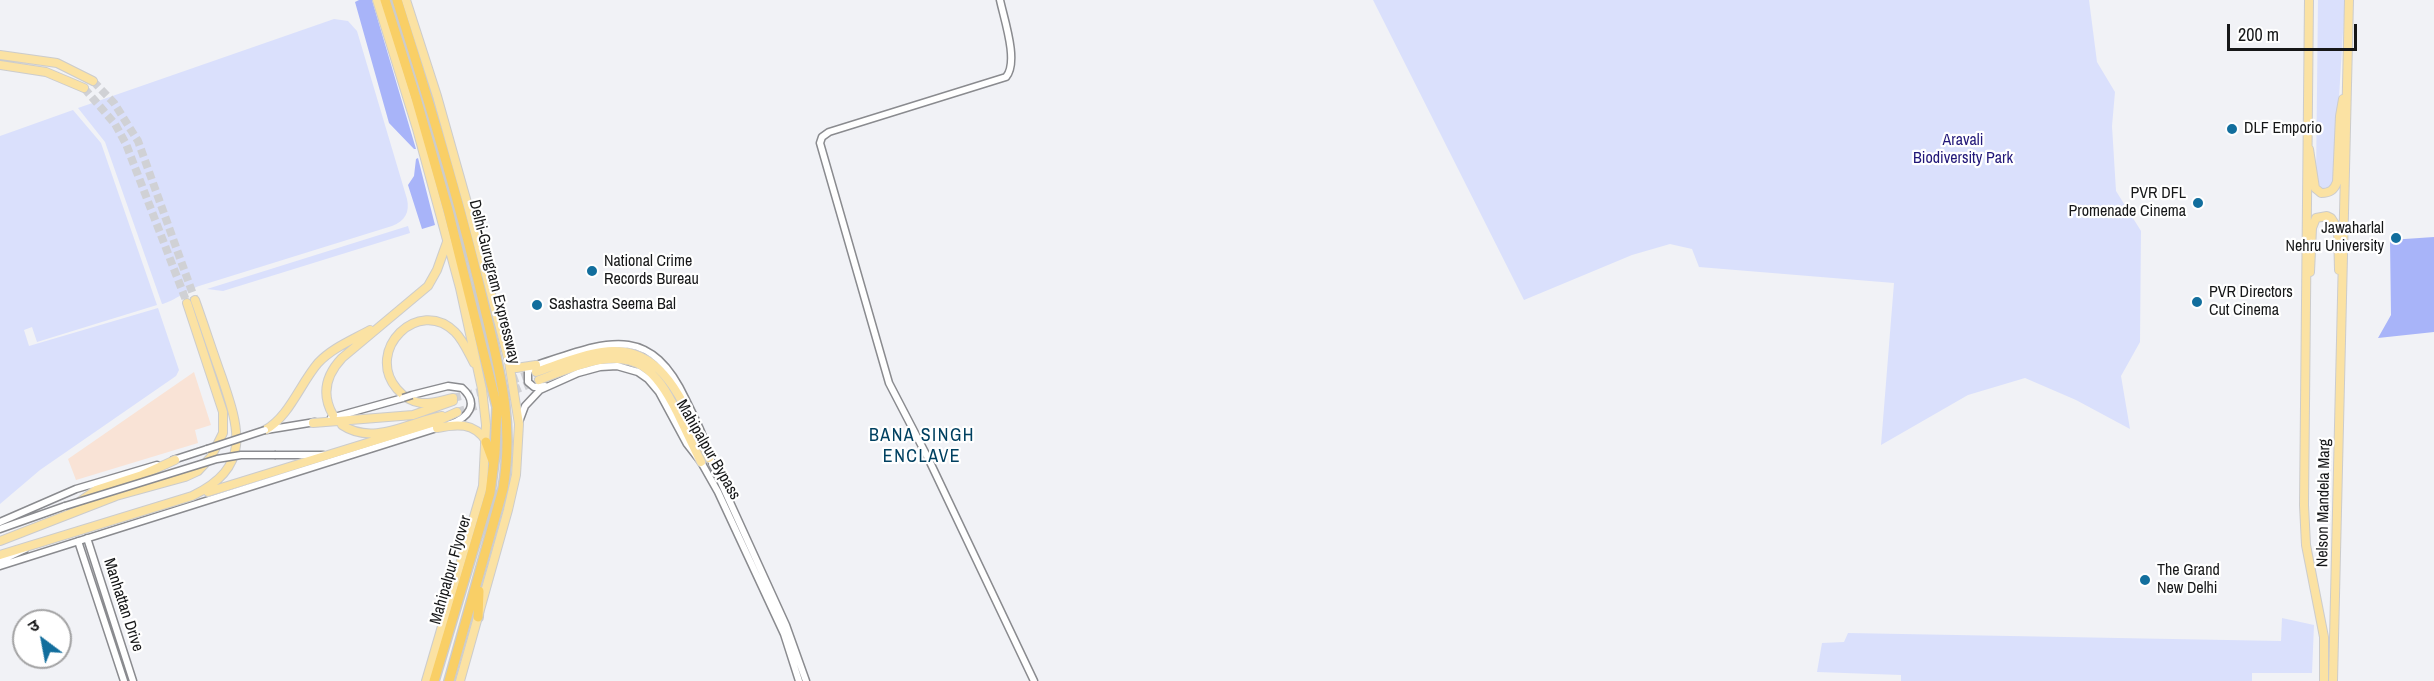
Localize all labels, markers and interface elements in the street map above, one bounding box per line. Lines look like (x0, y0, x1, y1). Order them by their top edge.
scale bar (2230, 12, 2360, 50)
text: 200 m (2238, 22, 2279, 47)
place label: DLF Emporio (2244, 119, 2322, 139)
marker: DLF Emporio (2225, 122, 2239, 136)
park label: Aravali Biodiversity Park (1913, 131, 2013, 169)
place label: PVR DFL Promenade Cinema (2069, 184, 2186, 222)
marker: PVR DFL Promenade Cinema (2191, 196, 2205, 210)
street label: Delhi-Gurugram Expressway (464, 198, 524, 366)
place label: Jawaharlal Nehru University (2286, 219, 2384, 257)
marker: Jawaharlal Nehru University (2389, 231, 2403, 245)
place label: National Crime Records Bureau (604, 252, 699, 290)
marker: National Crime Records Bureau (585, 264, 599, 278)
place label: PVR Directors Cut Cinema (2209, 283, 2293, 321)
place label: Sashastra Seema Bal (549, 295, 676, 315)
marker: PVR Directors Cut Cinema (2190, 295, 2204, 309)
marker: Sashastra Seema Bal (530, 298, 544, 312)
street label: Mahipalpur Bypass (672, 397, 744, 503)
district label: BANA SINGH ENCLAVE (869, 425, 975, 468)
street label: Nelson Mandela Marg (2313, 439, 2335, 567)
street label: Mahipalpur Flyover (426, 513, 476, 627)
street label: Manhattan Drive (99, 556, 147, 654)
place label: The Grand New Delhi (2157, 561, 2220, 599)
marker: The Grand New Delhi (2138, 573, 2152, 587)
north arrow (12, 609, 72, 669)
text: उ (24, 614, 43, 637)

